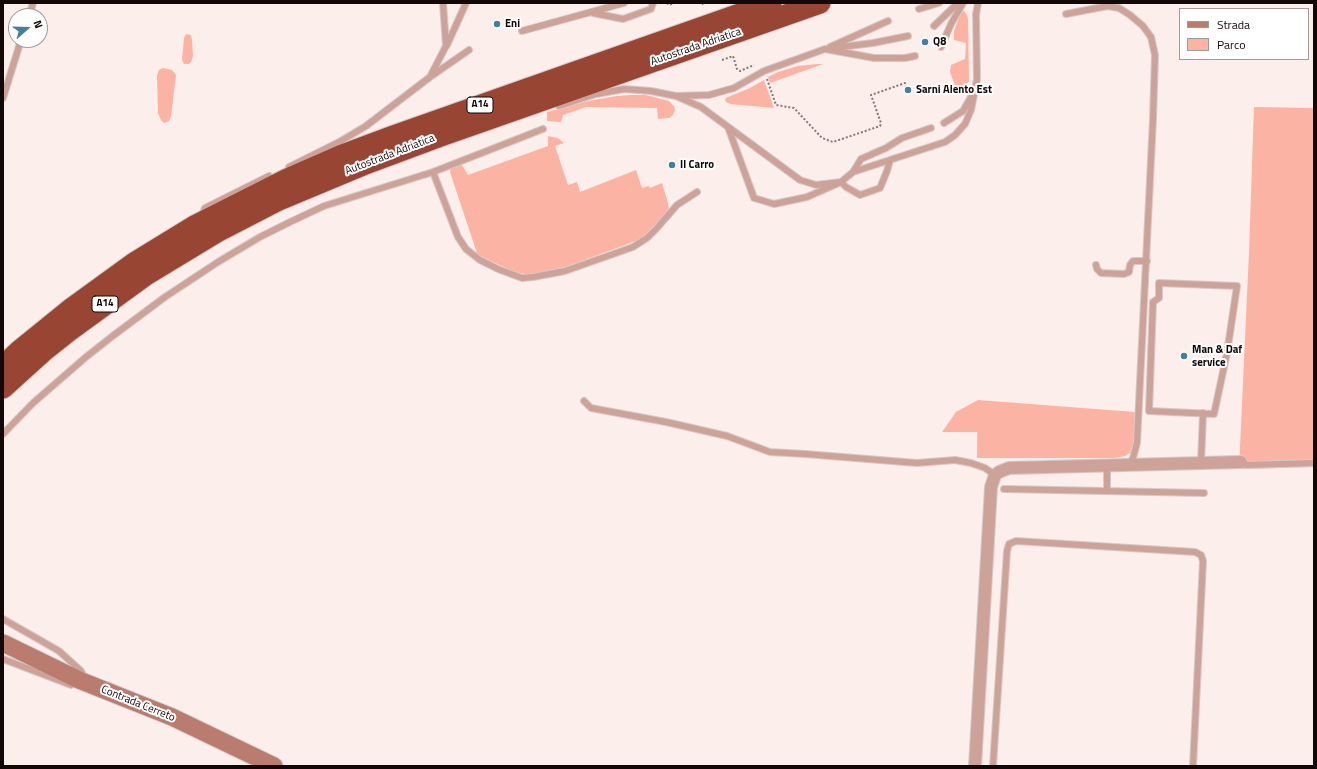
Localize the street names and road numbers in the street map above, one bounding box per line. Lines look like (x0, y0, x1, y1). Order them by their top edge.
street label: Autostrada Adriatica (649, 25, 743, 69)
road number: A14 (467, 97, 493, 113)
street label: Autostrada Adriatica (343, 132, 437, 178)
road number: A14 (92, 296, 118, 312)
street label: Contrada Cerreto (99, 683, 177, 725)

